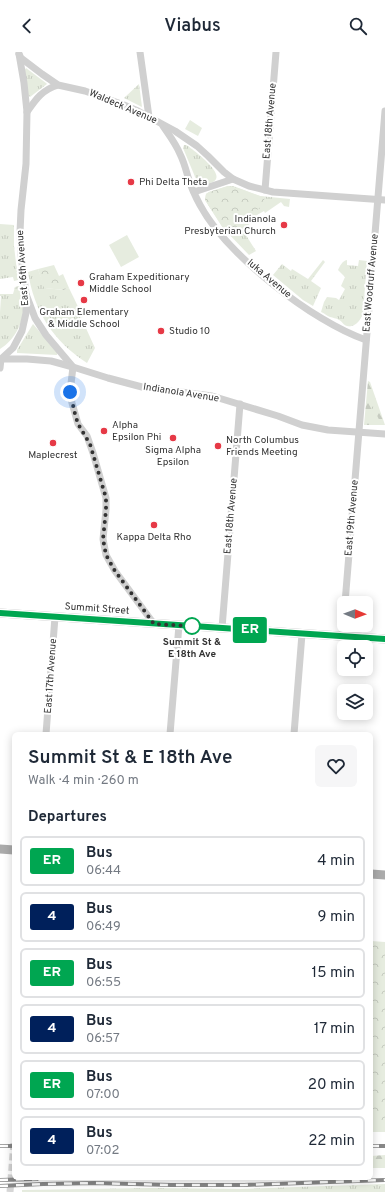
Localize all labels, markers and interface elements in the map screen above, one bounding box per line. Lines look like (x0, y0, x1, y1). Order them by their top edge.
icon: back (16, 15, 38, 37)
text: Viabus (164, 15, 221, 38)
icon: search (347, 15, 369, 37)
street label: East 18th Avenue (260, 82, 280, 160)
street label: Waldeck Avenue (87, 87, 159, 127)
place label: Phi Delta Theta (139, 176, 207, 189)
marker: Phi Delta Theta (126, 177, 136, 187)
place label: Indianola Presbyterian Church (184, 213, 276, 238)
marker: Indianola Presbyterian Church (279, 220, 289, 230)
street label: East 16th Avenue (14, 230, 32, 306)
street label: East Woodruff Avenue (360, 233, 382, 333)
street label: Iuka Avenue (244, 257, 294, 301)
place label: Graham Expeditionary Middle School (89, 271, 189, 296)
marker: Graham Expeditionary Middle School (76, 278, 86, 288)
marker: Graham Elementary & Middle School (79, 295, 89, 305)
place label: Graham Elementary & Middle School (39, 306, 129, 331)
place label: Studio 10 (169, 325, 210, 338)
marker: Studio 10 (156, 326, 166, 336)
street label: Indianola Avenue (142, 381, 220, 405)
your location (60, 382, 80, 402)
place label: Alpha Epsilon Phi (112, 419, 161, 444)
marker: Alpha Epsilon Phi (99, 426, 109, 436)
marker: Sigma Alpha Epsilon (168, 433, 178, 443)
place label: North Columbus Friends Meeting (226, 434, 299, 459)
marker: Maplecrest (48, 438, 58, 448)
marker: North Columbus Friends Meeting (213, 441, 223, 451)
place label: Sigma Alpha Epsilon (145, 444, 201, 469)
place label: Maplecrest (28, 449, 78, 462)
street label: East 18th Avenue (221, 477, 241, 555)
street label: East 19th Avenue (342, 479, 362, 557)
marker: Kappa Delta Rho (149, 520, 159, 530)
place label: Kappa Delta Rho (117, 531, 192, 544)
north arrow (337, 596, 373, 632)
map controls (337, 596, 373, 720)
street label: Summit Street (64, 600, 130, 618)
marker: Summit St & E 18th Ave (183, 617, 201, 635)
line badge: ER (232, 617, 268, 643)
text: ER (241, 621, 259, 638)
place label: Summit St & E 18th Ave (163, 636, 221, 661)
street label: East 17th Avenue (42, 638, 60, 714)
button: locate (337, 640, 373, 676)
button: layers (337, 684, 373, 720)
button: heart (315, 745, 357, 787)
text: Summit St & E 18th Ave (28, 746, 232, 770)
text: Walk · 4 min · 260 m (28, 773, 139, 789)
text: Departures (28, 808, 107, 827)
text: Bus (86, 844, 113, 863)
text: ER (43, 852, 61, 869)
text: 4 min (317, 852, 355, 871)
text: 06:44 (86, 863, 121, 879)
text: Bus (86, 900, 113, 919)
text: 4 (48, 908, 57, 925)
text: 9 min (318, 908, 355, 927)
text: 06:49 (86, 919, 121, 935)
text: Bus (86, 956, 113, 975)
text: ER (43, 964, 61, 981)
text: 15 min (312, 964, 355, 983)
text: 06:55 (86, 975, 121, 991)
text: Bus (86, 1012, 113, 1031)
text: 4 (48, 1020, 57, 1037)
text: 17 min (314, 1020, 355, 1039)
text: 06:57 (86, 1031, 120, 1047)
text: Bus (86, 1068, 113, 1087)
text: ER (43, 1076, 61, 1093)
text: 20 min (308, 1076, 355, 1095)
text: 07:00 (86, 1087, 120, 1103)
text: Bus (86, 1124, 113, 1143)
text: 4 (48, 1132, 57, 1149)
text: 22 min (308, 1132, 355, 1151)
text: 07:02 (86, 1143, 119, 1159)

